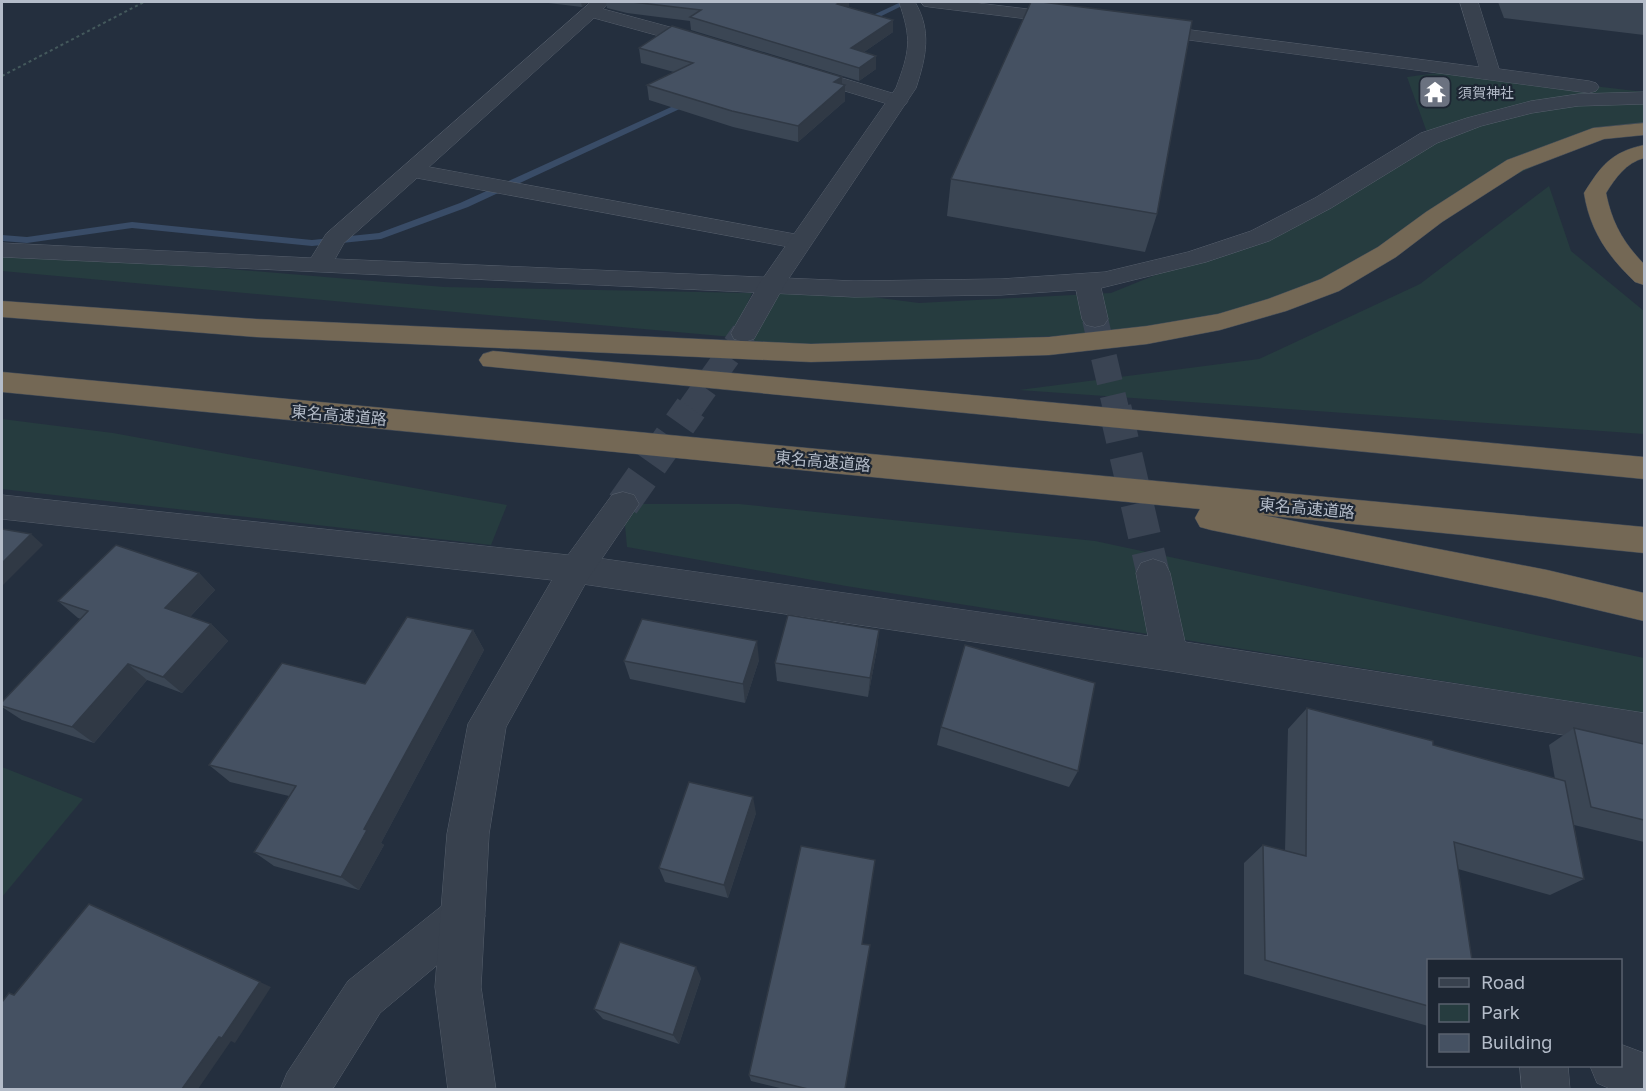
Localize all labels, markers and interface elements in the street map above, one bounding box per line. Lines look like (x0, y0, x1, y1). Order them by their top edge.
temple icon: 須賀神社 (1417, 74, 1453, 110)
place label: 須賀神社 (1458, 84, 1514, 101)
street label: 東名高速道路 (290, 401, 388, 429)
street label: 東名高速道路 (774, 447, 872, 475)
street label: 東名高速道路 (1258, 494, 1356, 522)
legend (1427, 959, 1622, 1067)
text: Road (1481, 971, 1525, 993)
text: Park (1481, 1001, 1520, 1023)
text: Building (1481, 1031, 1552, 1053)

